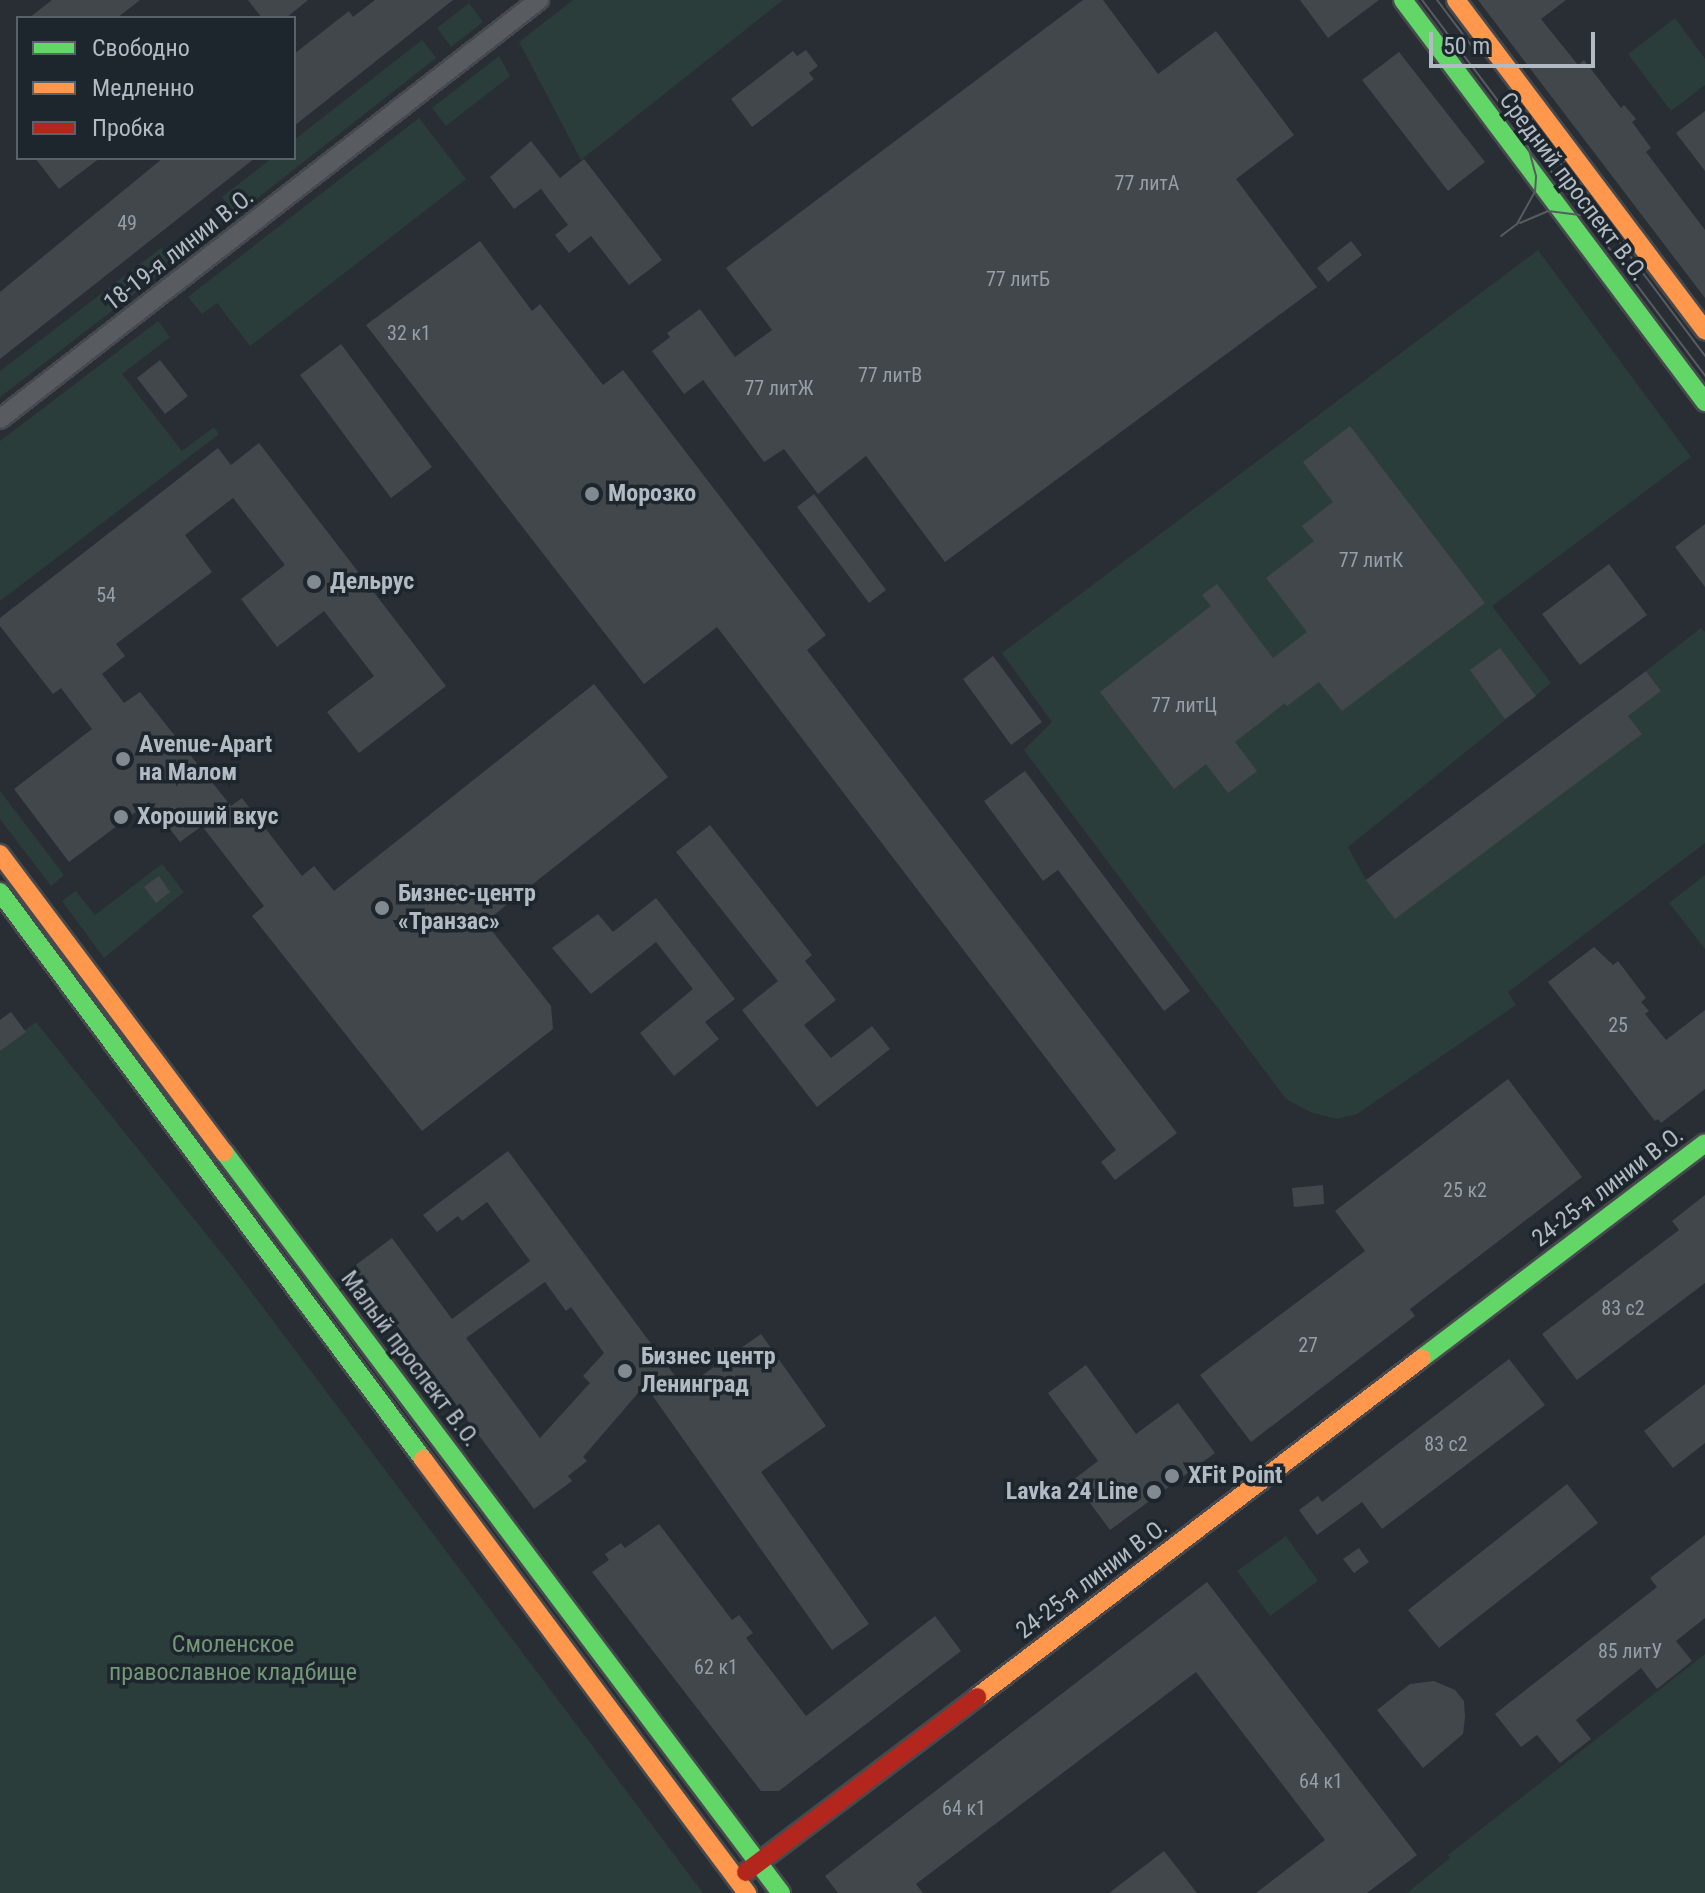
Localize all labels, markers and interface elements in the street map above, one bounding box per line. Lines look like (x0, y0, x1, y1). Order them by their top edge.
legend (16, 16, 296, 160)
scale bar (1433, 16, 1599, 66)
text: 50 m (1443, 32, 1490, 60)
text: Свободно (92, 34, 190, 62)
text: Медленно (92, 74, 194, 102)
street label: Средний проспект В.О. (1493, 87, 1653, 287)
text: Пробка (92, 114, 165, 142)
house number: 77 литА (1115, 171, 1179, 195)
street label: 18-19-я линии В.О. (98, 183, 260, 317)
house number: 49 (117, 211, 137, 235)
house number: 77 литБ (986, 267, 1050, 291)
house number: 32 к1 (387, 321, 431, 345)
house number: 77 литВ (858, 363, 922, 387)
house number: 77 литЖ (744, 376, 814, 400)
place label: Морозко (608, 480, 696, 508)
marker: Морозко (583, 485, 601, 503)
house number: 77 литК (1339, 548, 1403, 572)
place label: Дельрус (330, 568, 414, 596)
marker: Дельрус (305, 573, 323, 591)
house number: 54 (96, 583, 116, 607)
house number: 77 литЦ (1151, 693, 1217, 717)
place label: Аvenue-Apart на Малом (139, 731, 272, 787)
marker: Аvenue-Apart на Малом (114, 750, 132, 768)
place label: Хороший вкус (137, 803, 278, 831)
marker: Хороший вкус (112, 808, 130, 826)
place label: Бизнес-центр «Транзас» (398, 880, 536, 936)
marker: Бизнес-центр «Транзас» (373, 899, 391, 917)
house number: 25 (1608, 1013, 1628, 1037)
street label: 24-25-я линии В.О. (1527, 1121, 1689, 1253)
house number: 25 к2 (1443, 1178, 1487, 1202)
street label: Малый проспект В.О. (334, 1265, 486, 1453)
house number: 83 с2 (1601, 1296, 1645, 1320)
house number: 27 (1298, 1333, 1318, 1357)
place label: Бизнес центр Ленинград (641, 1343, 776, 1399)
marker: Бизнес центр Ленинград (616, 1362, 634, 1380)
house number: 83 с2 (1424, 1432, 1468, 1456)
place label: XFit Point (1188, 1462, 1282, 1490)
marker: XFit Point (1163, 1467, 1181, 1485)
place label: Lavka 24 Line (1006, 1478, 1138, 1506)
marker: Lavka 24 Line (1145, 1483, 1163, 1501)
street label: 24-25-я линии В.О. (1011, 1513, 1173, 1645)
park label: Смоленское православное кладбище (109, 1631, 357, 1687)
house number: 85 литУ (1598, 1639, 1662, 1663)
house number: 62 к1 (694, 1655, 738, 1679)
house number: 64 к1 (1299, 1769, 1343, 1793)
house number: 64 к1 (942, 1796, 986, 1820)

